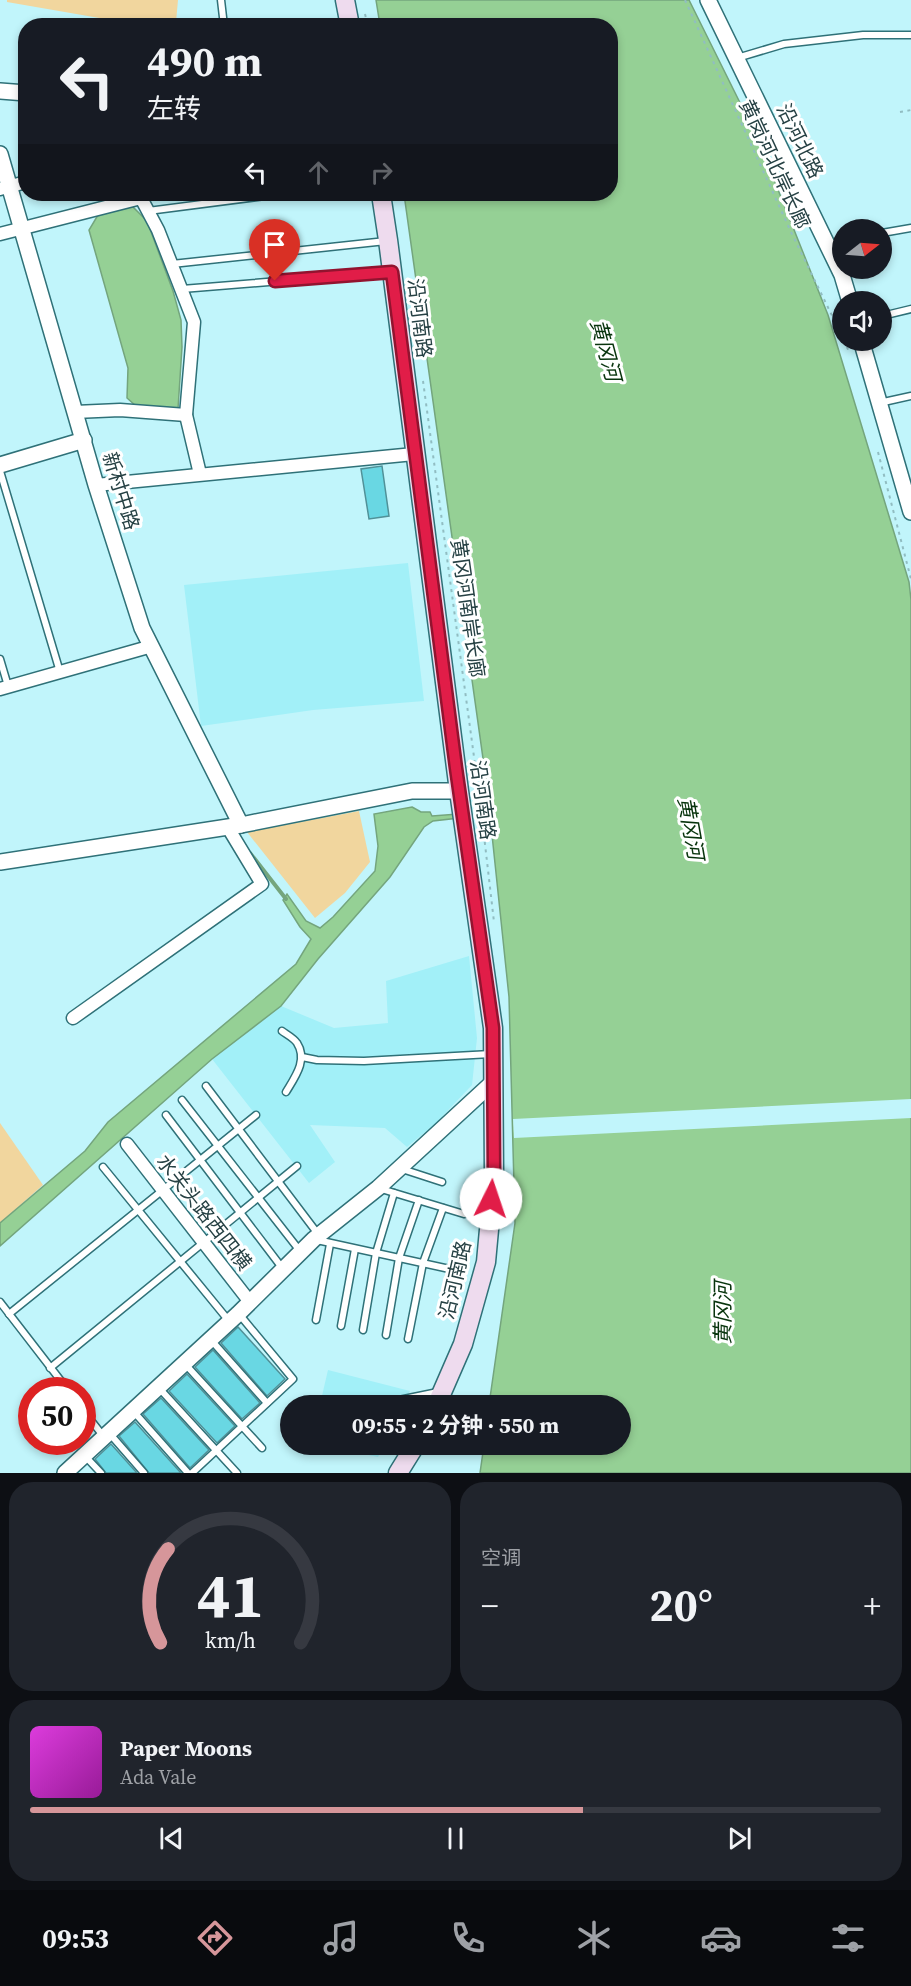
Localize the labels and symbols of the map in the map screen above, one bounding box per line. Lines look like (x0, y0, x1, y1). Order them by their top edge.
street label: 黄岗河北岸长廊 (733, 95, 817, 233)
street label: 沿河北路 (770, 99, 830, 183)
pin (249, 219, 300, 281)
north arrow (832, 219, 892, 279)
street label: 沿河南路 (401, 277, 439, 359)
water label: 黄冈河 (584, 316, 629, 388)
street label: 新村中路 (96, 449, 146, 533)
street label: 黄冈河南岸长廊 (444, 537, 492, 679)
street label: 沿河南路 (464, 758, 502, 842)
water label: 黄冈河 (671, 794, 711, 865)
street label: 水关头路西四横 (150, 1148, 258, 1276)
position arrow (459, 1167, 523, 1231)
street label: 沿河南路 (432, 1238, 478, 1322)
water label: 黄冈河 (708, 1278, 737, 1345)
speed limit sign: 50 (18, 1377, 96, 1455)

